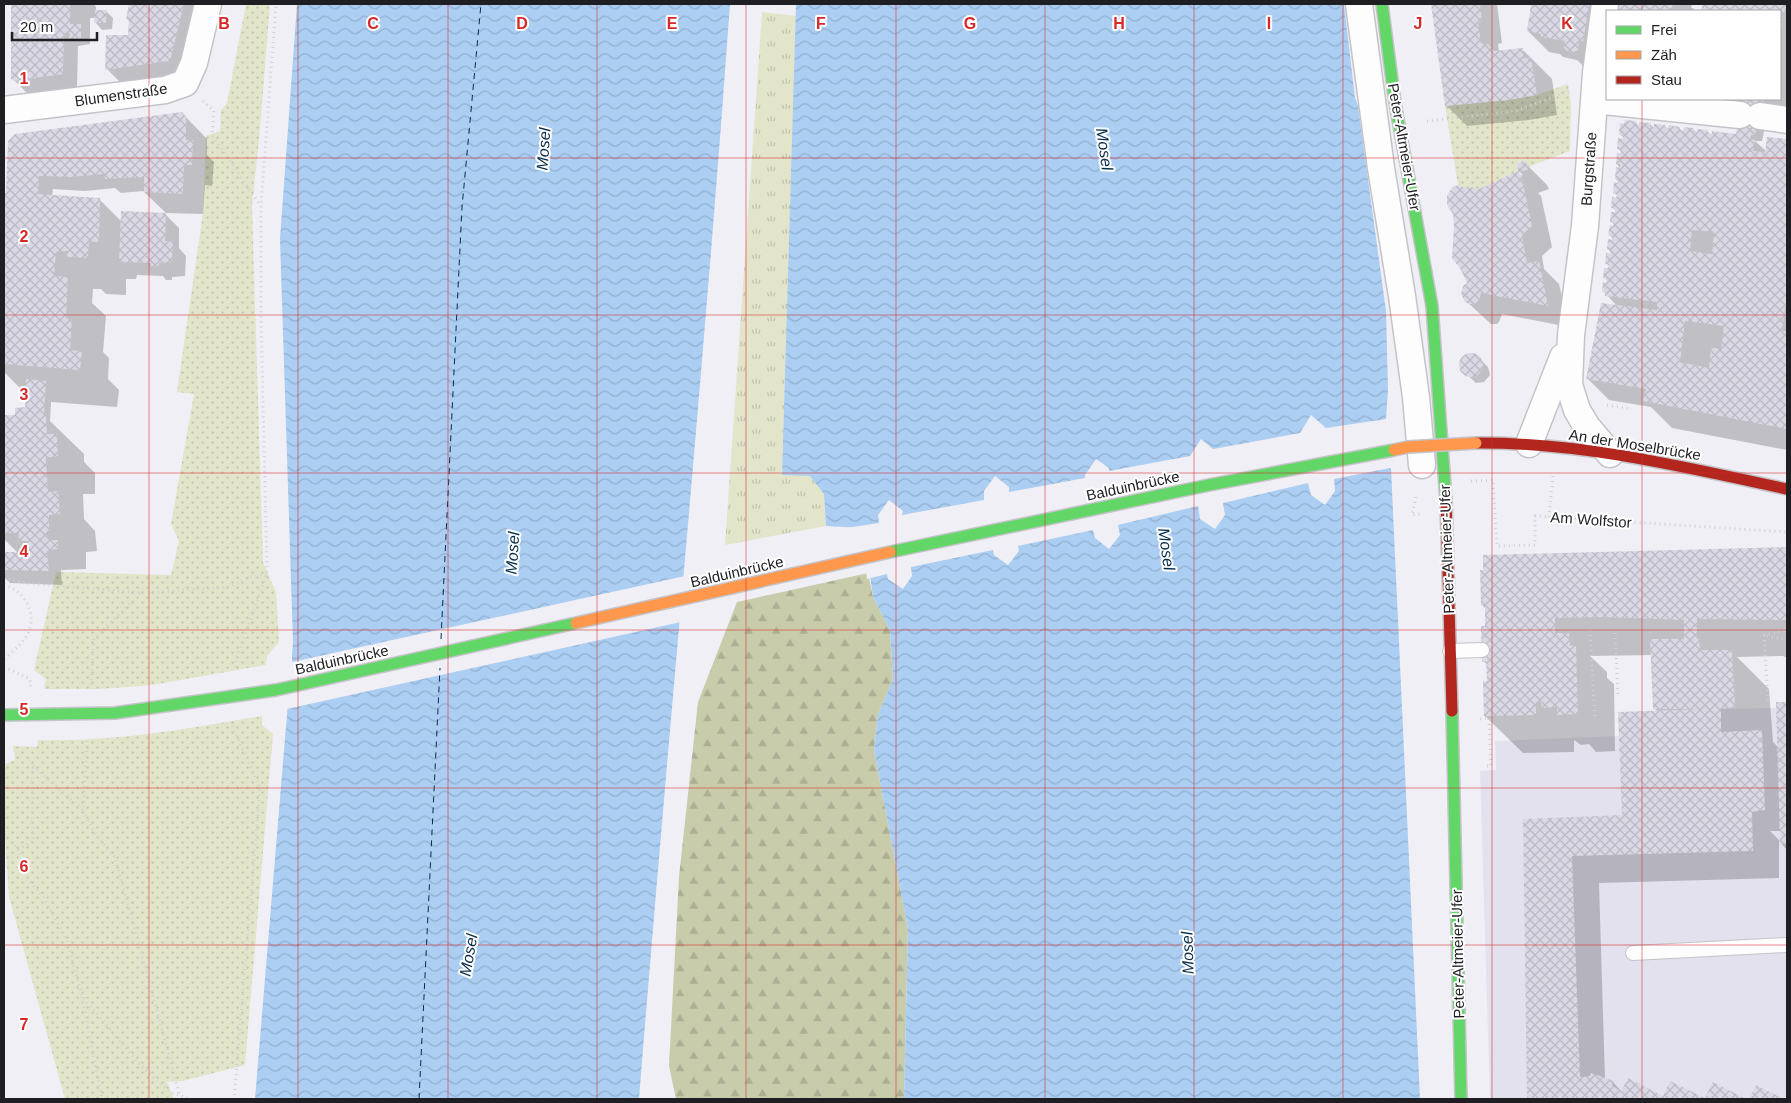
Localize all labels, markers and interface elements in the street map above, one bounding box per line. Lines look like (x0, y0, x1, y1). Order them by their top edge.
scale bar (12, 10, 98, 42)
legend (1606, 10, 1781, 100)
text: B (218, 15, 230, 32)
text: C (367, 15, 379, 32)
text: D (516, 15, 528, 32)
text: E (667, 15, 678, 32)
text: F (816, 15, 826, 32)
text: G (964, 15, 976, 32)
text: H (1113, 15, 1125, 32)
text: I (1267, 15, 1271, 32)
text: J (1414, 15, 1422, 32)
text: K (1561, 15, 1573, 32)
text: 20 m (20, 18, 53, 35)
text: Frei (1651, 21, 1677, 38)
text: Zäh (1651, 46, 1677, 63)
text: 1 (20, 70, 29, 87)
text: Stau (1651, 71, 1682, 88)
street label: Blumenstraße (74, 80, 168, 109)
street label: Peter-Altmeier-Ufer (1385, 82, 1424, 212)
water label: Mosel (534, 127, 553, 171)
water label: Mosel (1093, 127, 1116, 172)
street label: Burgstraße (1577, 131, 1600, 207)
text: 2 (20, 228, 29, 245)
text: 3 (20, 386, 29, 403)
street label: An der Moselbrücke (1568, 426, 1702, 463)
street label: Balduinbrücke (1085, 467, 1181, 504)
street label: Peter-Altmeier-Ufer (1436, 484, 1457, 614)
street label: Am Wolfstor (1550, 508, 1632, 531)
water label: Mosel (1155, 527, 1178, 572)
water label: Mosel (503, 531, 522, 575)
text: 4 (20, 543, 29, 560)
street label: Balduinbrücke (689, 553, 785, 590)
street label: Balduinbrücke (294, 641, 390, 678)
text: 5 (20, 701, 29, 718)
text: 6 (20, 858, 29, 875)
street label: Peter-Altmeier-Ufer (1448, 889, 1467, 1019)
water label: Mosel (1178, 931, 1197, 975)
water label: Mosel (456, 932, 481, 978)
text: 7 (20, 1016, 29, 1033)

